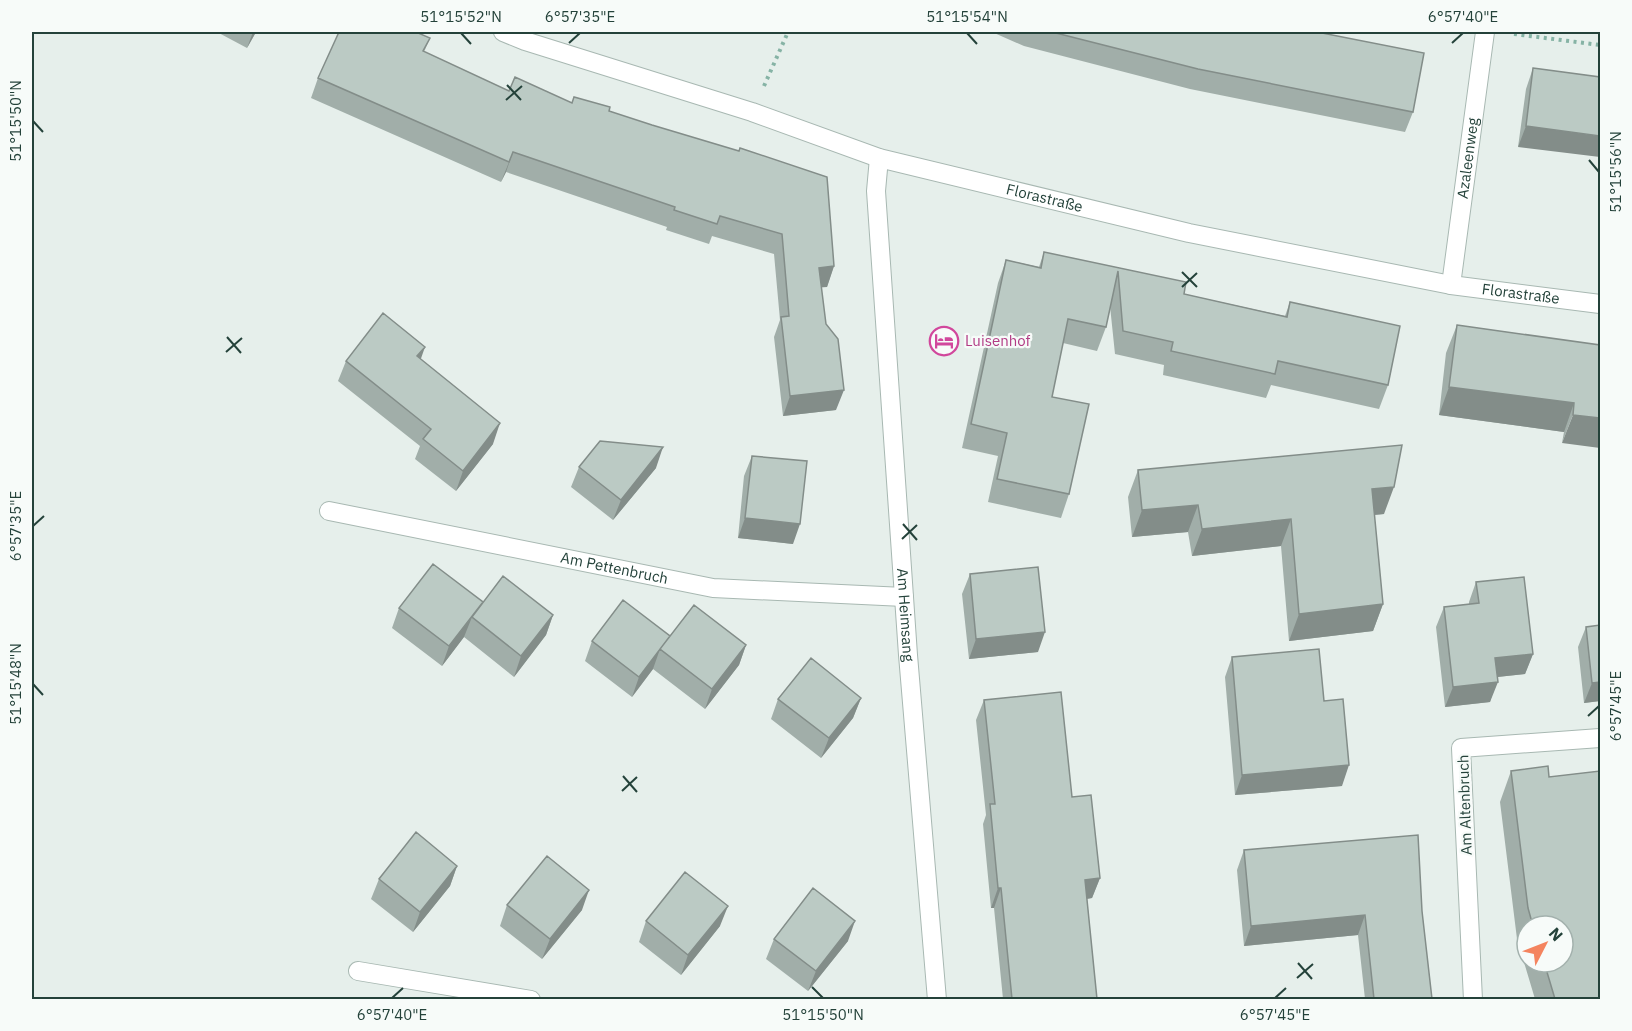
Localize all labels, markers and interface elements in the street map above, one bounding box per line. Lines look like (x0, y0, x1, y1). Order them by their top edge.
text: 51°15'52"N (420, 7, 502, 26)
text: 6°57'35"E (545, 7, 615, 26)
text: 51°15'54"N (926, 7, 1008, 26)
text: 6°57'40"E (1428, 7, 1498, 26)
text: 51°15'50"N (6, 80, 25, 162)
street label: Azaleenweg (1453, 116, 1482, 200)
text: 51°15'56"N (1606, 131, 1625, 213)
street label: Florastraße (1004, 179, 1085, 216)
street label: Florastraße (1481, 279, 1561, 308)
hotel icon: Luisenhof (928, 325, 960, 357)
place label: Luisenhof (965, 331, 1031, 350)
text: 6°57'35"E (6, 491, 25, 561)
street label: Am Pettenbruch (559, 548, 670, 588)
street label: Am Heimsang (893, 567, 919, 662)
text: 51°15'48"N (6, 643, 25, 725)
text: 6°57'45"E (1606, 671, 1625, 741)
street label: Am Altenbruch (1453, 754, 1476, 856)
north arrow (1515, 914, 1575, 974)
text: N (1545, 923, 1567, 945)
text: 6°57'40"E (357, 1005, 427, 1024)
text: 51°15'50"N (782, 1005, 864, 1024)
text: 6°57'45"E (1240, 1005, 1310, 1024)

